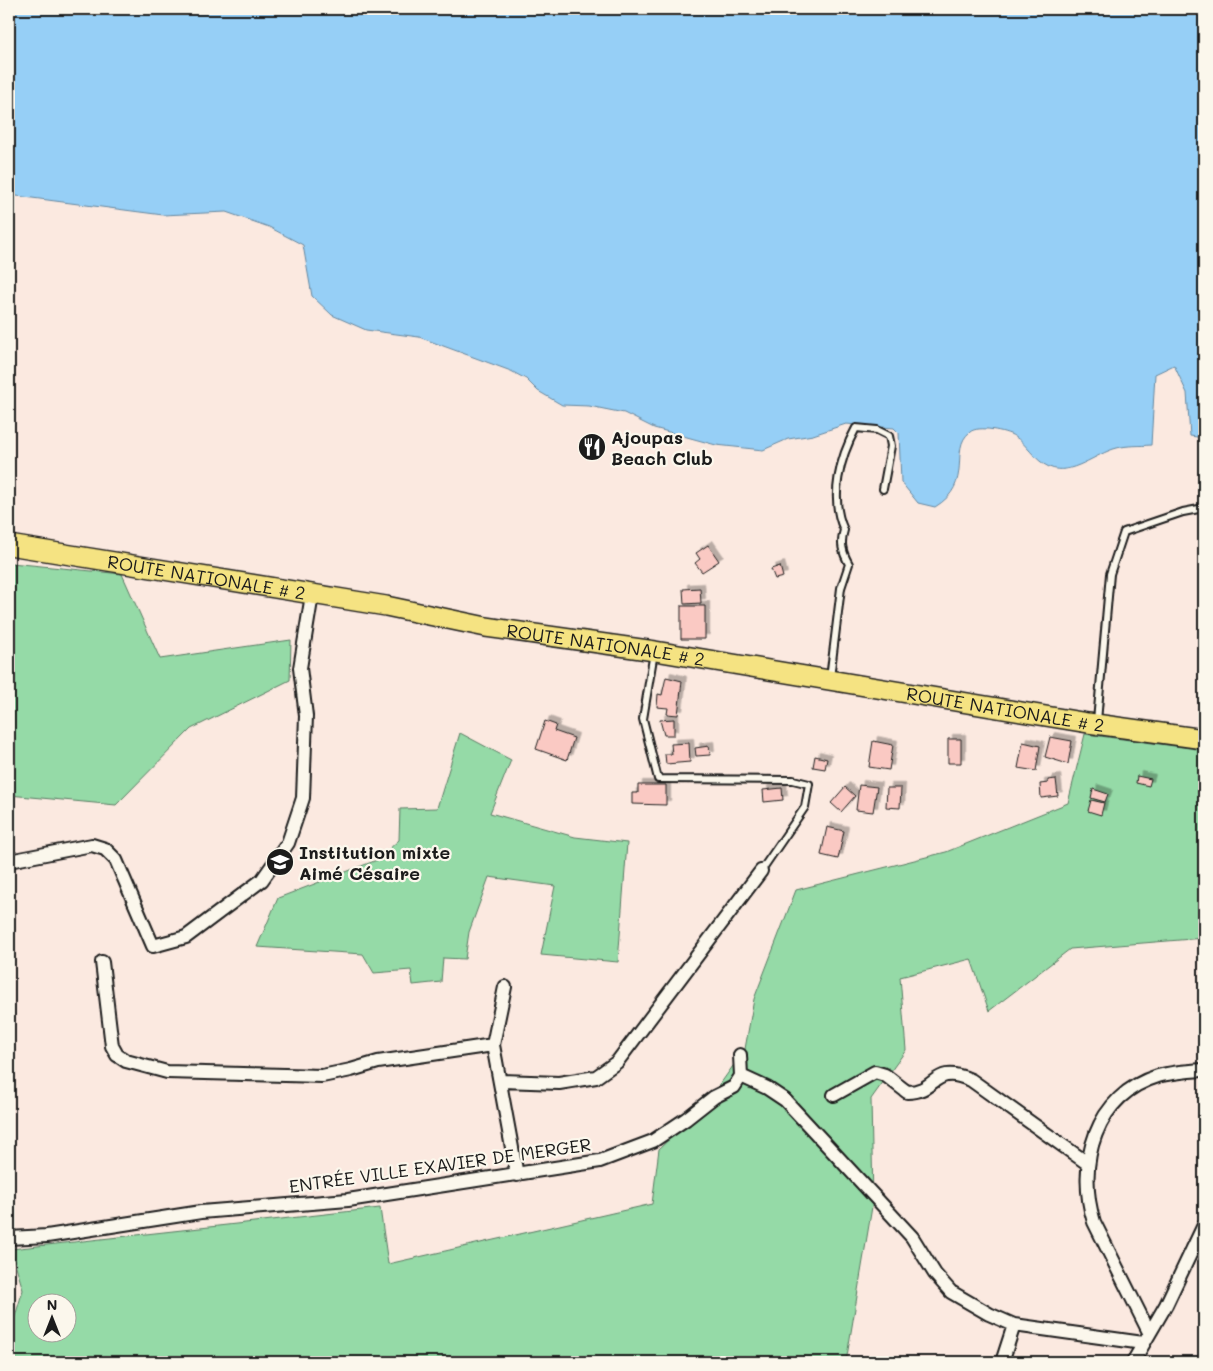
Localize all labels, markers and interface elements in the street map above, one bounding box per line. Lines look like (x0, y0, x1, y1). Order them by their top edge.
place label: Ajoupas Beach Club (611, 425, 713, 470)
restaurant icon: Ajoupas Beach Club (577, 432, 607, 462)
street label: ROUTE NATIONALE # 2 (106, 549, 307, 605)
street label: ROUTE NATIONALE # 2 (505, 618, 707, 671)
street label: ROUTE NATIONALE # 2 (905, 681, 1106, 737)
place label: Institution mixte Aimé Césaire (299, 840, 451, 885)
school or university icon: Institution mixte Aimé Césaire (265, 847, 295, 877)
street label: ENTRÉE VILLE EXAVIER DE MERGER (287, 1132, 593, 1198)
north arrow (28, 1294, 78, 1344)
text: N (47, 1295, 57, 1314)

